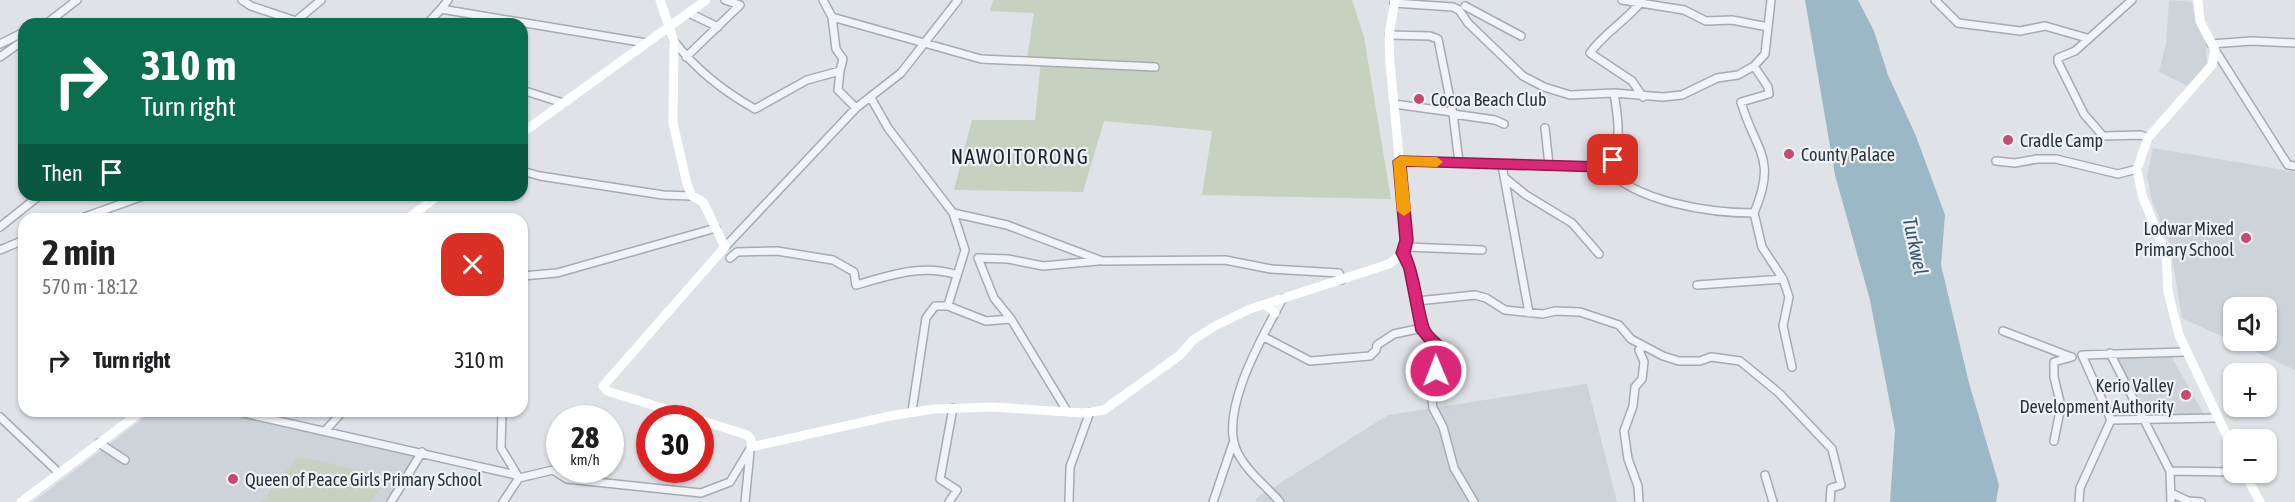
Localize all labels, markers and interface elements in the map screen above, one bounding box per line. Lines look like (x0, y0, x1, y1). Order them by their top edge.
text: 310 m (141, 41, 236, 89)
icon: right (42, 42, 120, 120)
place label: Cocoa Beach Club (1431, 89, 1547, 110)
text: Turn right (141, 91, 236, 122)
marker: Cocoa Beach Club (1412, 92, 1426, 106)
place label: Cradle Camp (2020, 130, 2103, 151)
marker: Cradle Camp (2001, 133, 2015, 147)
pin (1587, 134, 1638, 185)
icon: arrive (1596, 143, 1629, 176)
district label: NAWOITORONG (951, 144, 1089, 168)
place label: County Palace (1801, 144, 1895, 165)
marker: County Palace (1782, 147, 1796, 161)
icon: arrive (95, 156, 128, 189)
text: Then (42, 160, 83, 186)
water label: Turkwel (1899, 215, 1933, 277)
place label: Lodwar Mixed Primary School (2135, 218, 2234, 260)
text: 2 min (42, 231, 116, 273)
marker: Lodwar Mixed Primary School (2239, 231, 2253, 245)
button: close (441, 233, 504, 296)
text: 570 m · 18:12 (42, 275, 138, 298)
map controls (2223, 297, 2277, 483)
button: sound (2223, 297, 2277, 351)
position arrow (1404, 339, 1468, 403)
icon: right (42, 344, 75, 377)
text: Turn right (93, 347, 170, 373)
text: 310 m (454, 347, 504, 373)
button: + (2223, 363, 2277, 417)
place label: Kerio Valley Development Authority (2019, 375, 2174, 417)
marker: Kerio Valley Development Authority (2179, 388, 2193, 402)
speed limit sign: 30 (636, 405, 714, 483)
text: 28 (571, 420, 599, 454)
button: − (2223, 429, 2277, 483)
text: km/h (570, 451, 600, 468)
place label: Queen of Peace Girls Primary School (245, 469, 482, 490)
marker: Queen of Peace Girls Primary School (226, 472, 240, 486)

